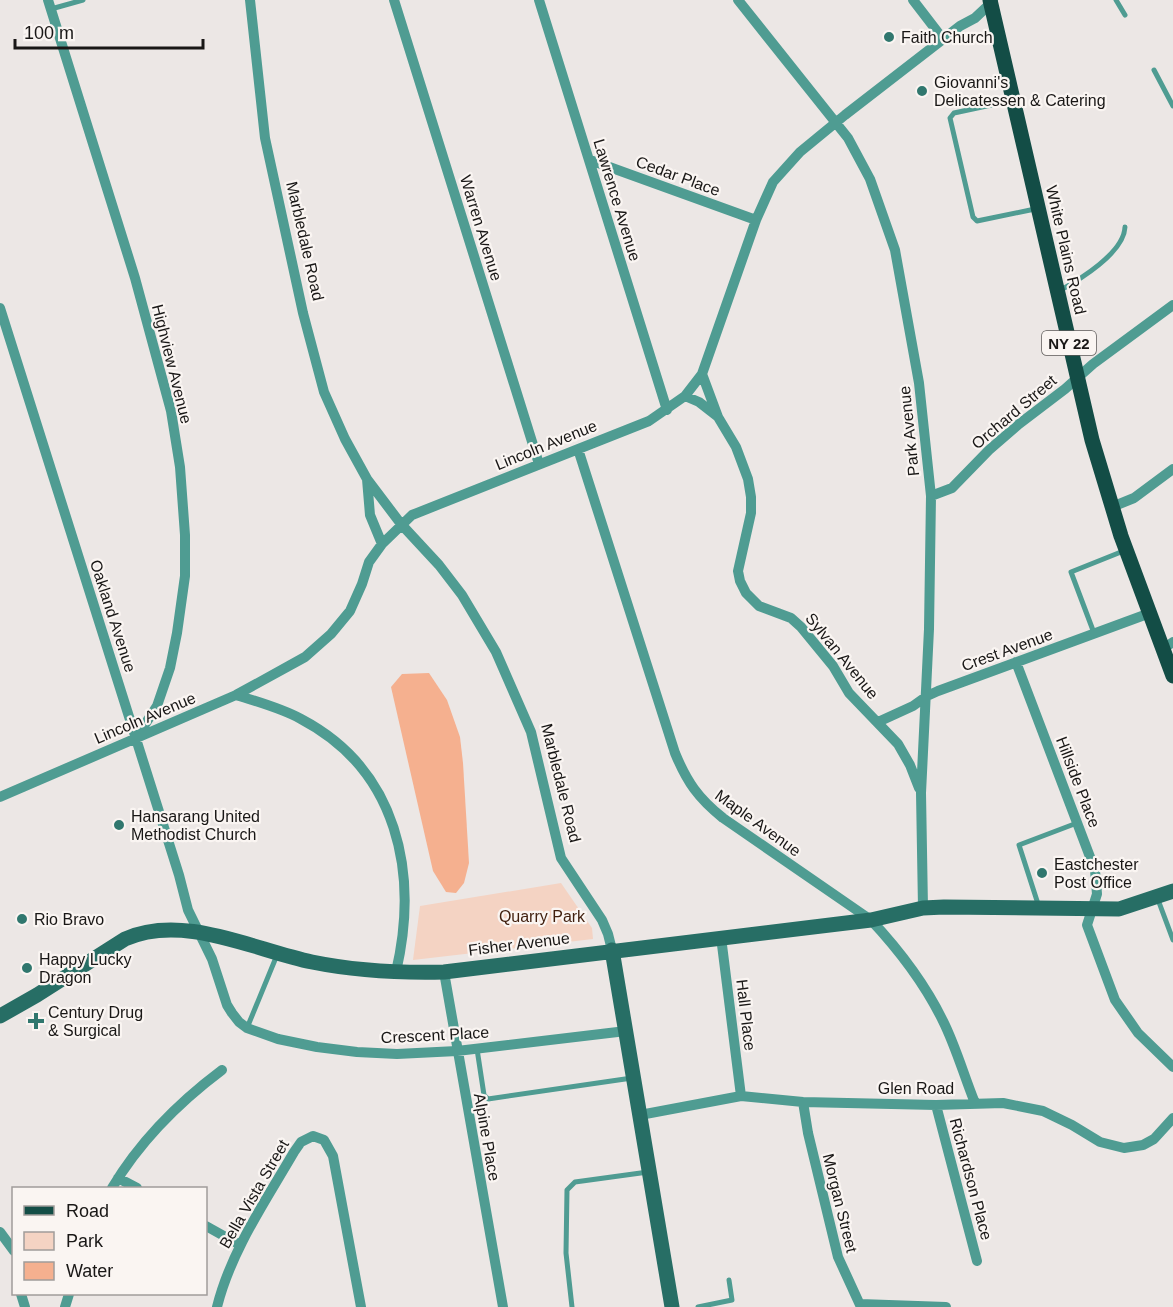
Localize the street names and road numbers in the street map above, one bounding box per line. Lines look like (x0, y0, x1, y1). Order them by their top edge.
street label: Lawrence Avenue (590, 137, 644, 263)
street label: Cedar Place (634, 153, 722, 199)
street label: Warren Avenue (457, 173, 505, 283)
street label: Marbledale Road (283, 180, 327, 302)
street label: White Plains Road (1043, 184, 1089, 316)
street label: Highview Avenue (149, 303, 195, 426)
road number: NY 22 (1042, 331, 1096, 355)
street label: Orchard Street (968, 371, 1060, 452)
street label: Park Avenue (896, 385, 922, 477)
street label: Lincoln Avenue (493, 417, 599, 473)
street label: Oakland Avenue (87, 558, 139, 674)
street label: Sylvan Avenue (802, 610, 882, 702)
street label: Crest Avenue (959, 626, 1055, 674)
street label: Lincoln Avenue (92, 689, 198, 747)
street label: Marbledale Road (538, 722, 584, 844)
street label: Hillside Place (1053, 734, 1103, 830)
street label: Maple Avenue (712, 786, 804, 860)
street label: Fisher Avenue (467, 929, 571, 959)
street label: Hall Place (733, 978, 759, 1052)
street label: Crescent Place (380, 1024, 490, 1046)
street label: Glen Road (878, 1080, 954, 1097)
street label: Alpine Place (471, 1092, 503, 1182)
street label: Richardson Place (947, 1116, 995, 1242)
street label: Bella Vista Street (216, 1136, 292, 1251)
street label: Morgan Street (819, 1152, 861, 1255)

